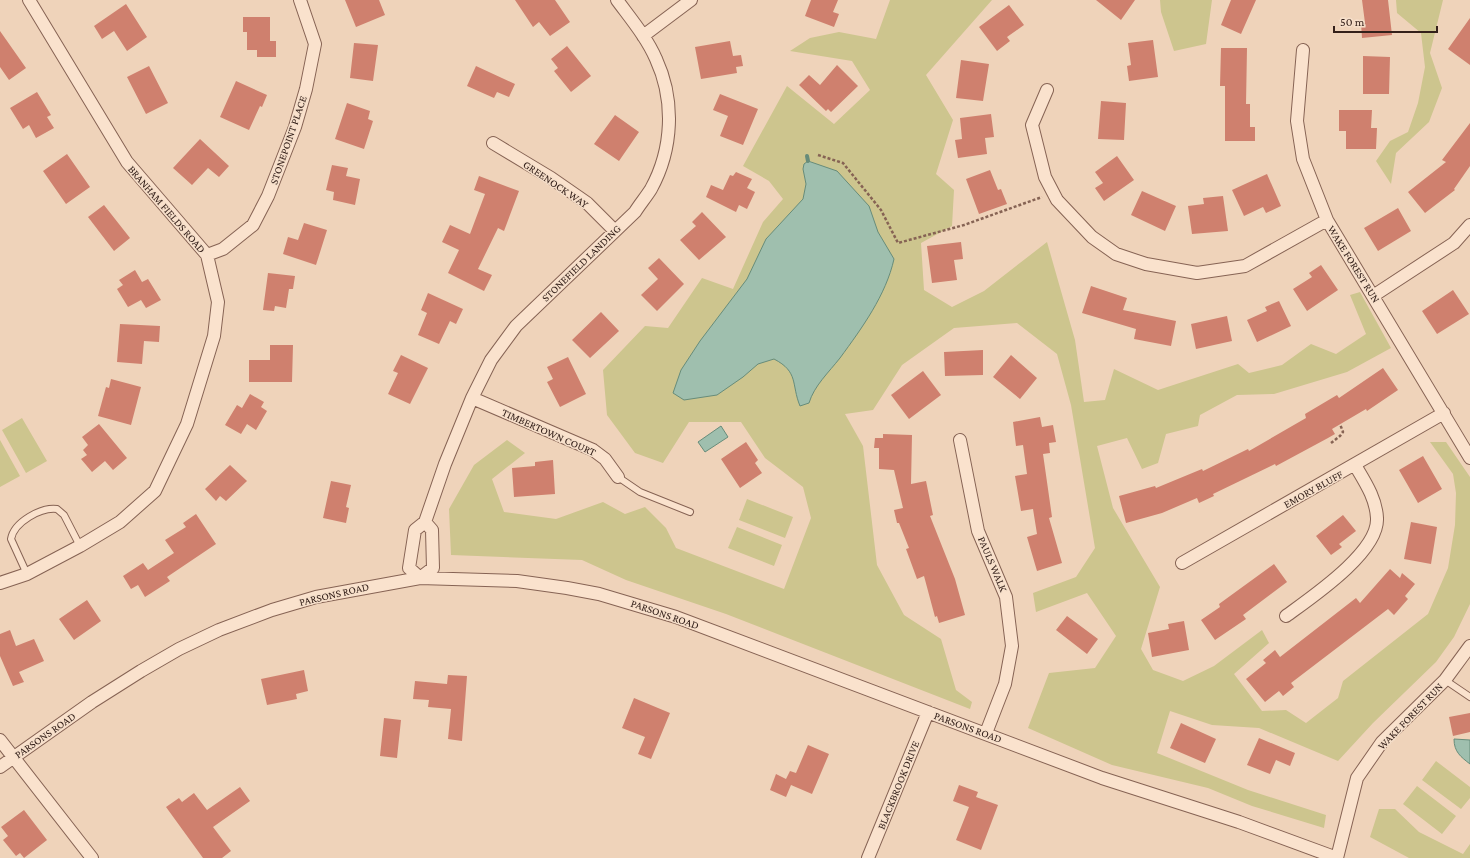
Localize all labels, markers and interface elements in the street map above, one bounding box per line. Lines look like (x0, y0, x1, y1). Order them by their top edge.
scale bar (1334, 8, 1437, 34)
text: 50 m (1340, 15, 1365, 29)
street label: STONEPOINT PLACE (267, 94, 309, 186)
street label: GREENOCK WAY (521, 158, 591, 210)
street label: BRANHAM FIELDS ROAD (126, 163, 208, 255)
street label: STONEFIELD LANDING (539, 222, 623, 304)
street label: WAKE FOREST RUN (1325, 223, 1383, 305)
street label: TIMBERTOWN COURT (500, 406, 598, 458)
street label: EMORY BLUFF (1281, 468, 1345, 510)
street label: PAULS WALK (976, 535, 1010, 594)
street label: PARSONS ROAD (298, 580, 370, 608)
street label: PARSONS ROAD (629, 597, 701, 631)
street label: WAKE FOREST RUN (1375, 680, 1445, 752)
street label: PARSONS ROAD (932, 709, 1004, 745)
street label: PARSONS ROAD (12, 710, 78, 760)
street label: BLACKBROOK DRIVE (875, 739, 921, 831)

